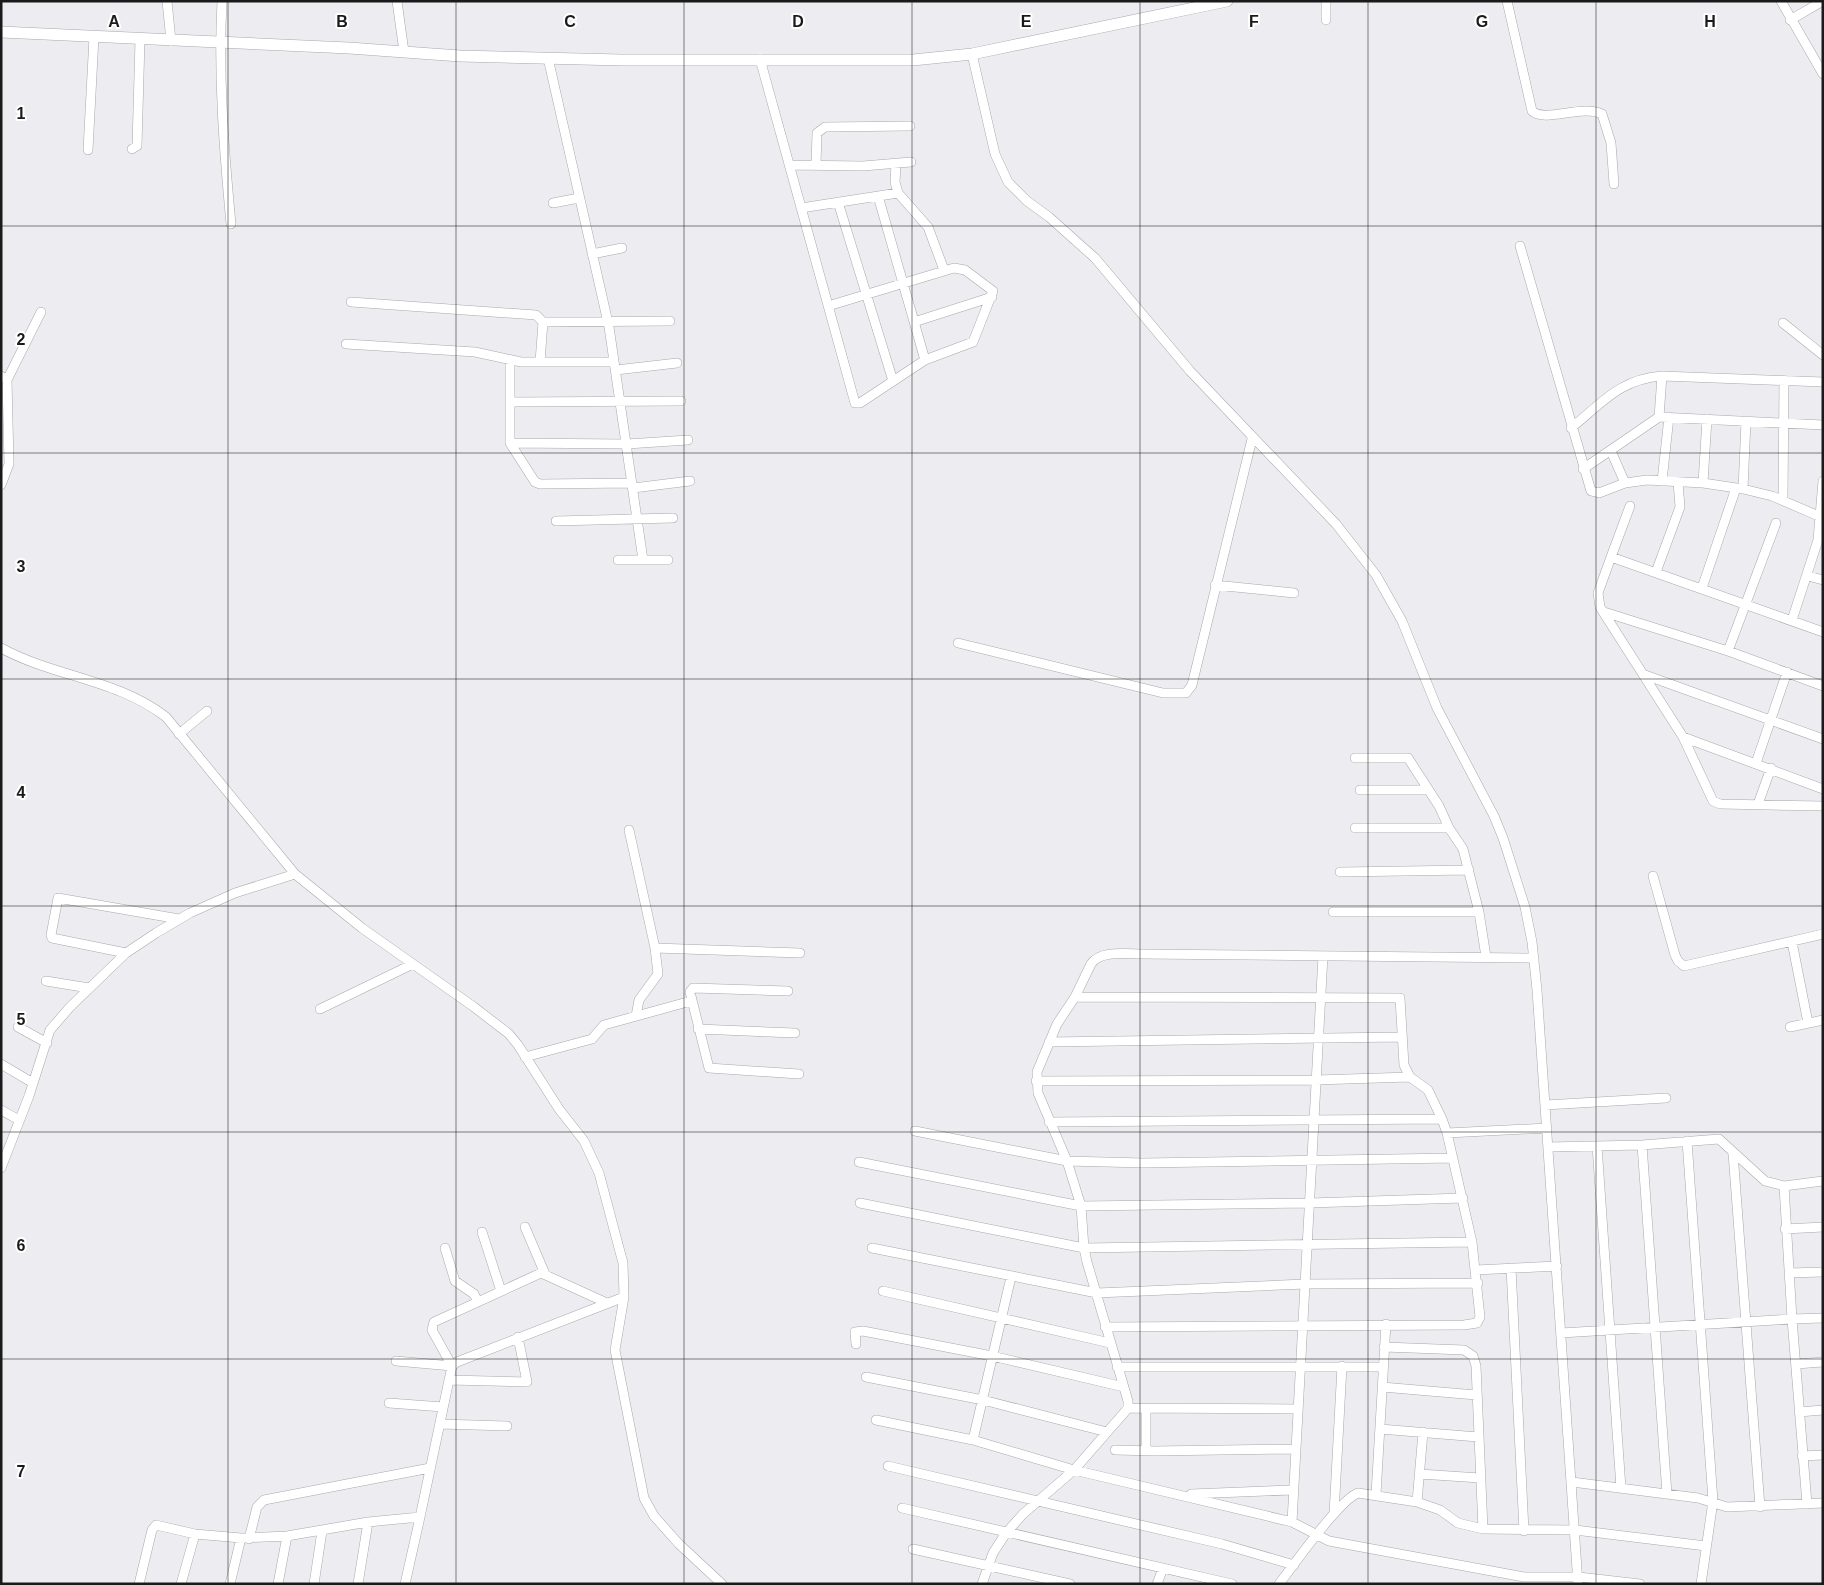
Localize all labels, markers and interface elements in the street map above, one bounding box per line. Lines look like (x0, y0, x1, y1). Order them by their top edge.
text: A (108, 13, 120, 30)
text: B (336, 13, 348, 30)
text: C (564, 13, 576, 30)
text: D (792, 13, 804, 30)
text: E (1021, 13, 1032, 30)
text: F (1249, 13, 1259, 30)
text: G (1476, 13, 1488, 30)
text: H (1704, 13, 1716, 30)
text: 1 (17, 105, 26, 122)
text: 2 (17, 331, 26, 348)
text: 3 (17, 558, 26, 575)
text: 4 (17, 784, 26, 801)
text: 5 (17, 1011, 26, 1028)
text: 6 (17, 1237, 26, 1254)
text: 7 (17, 1463, 26, 1480)

